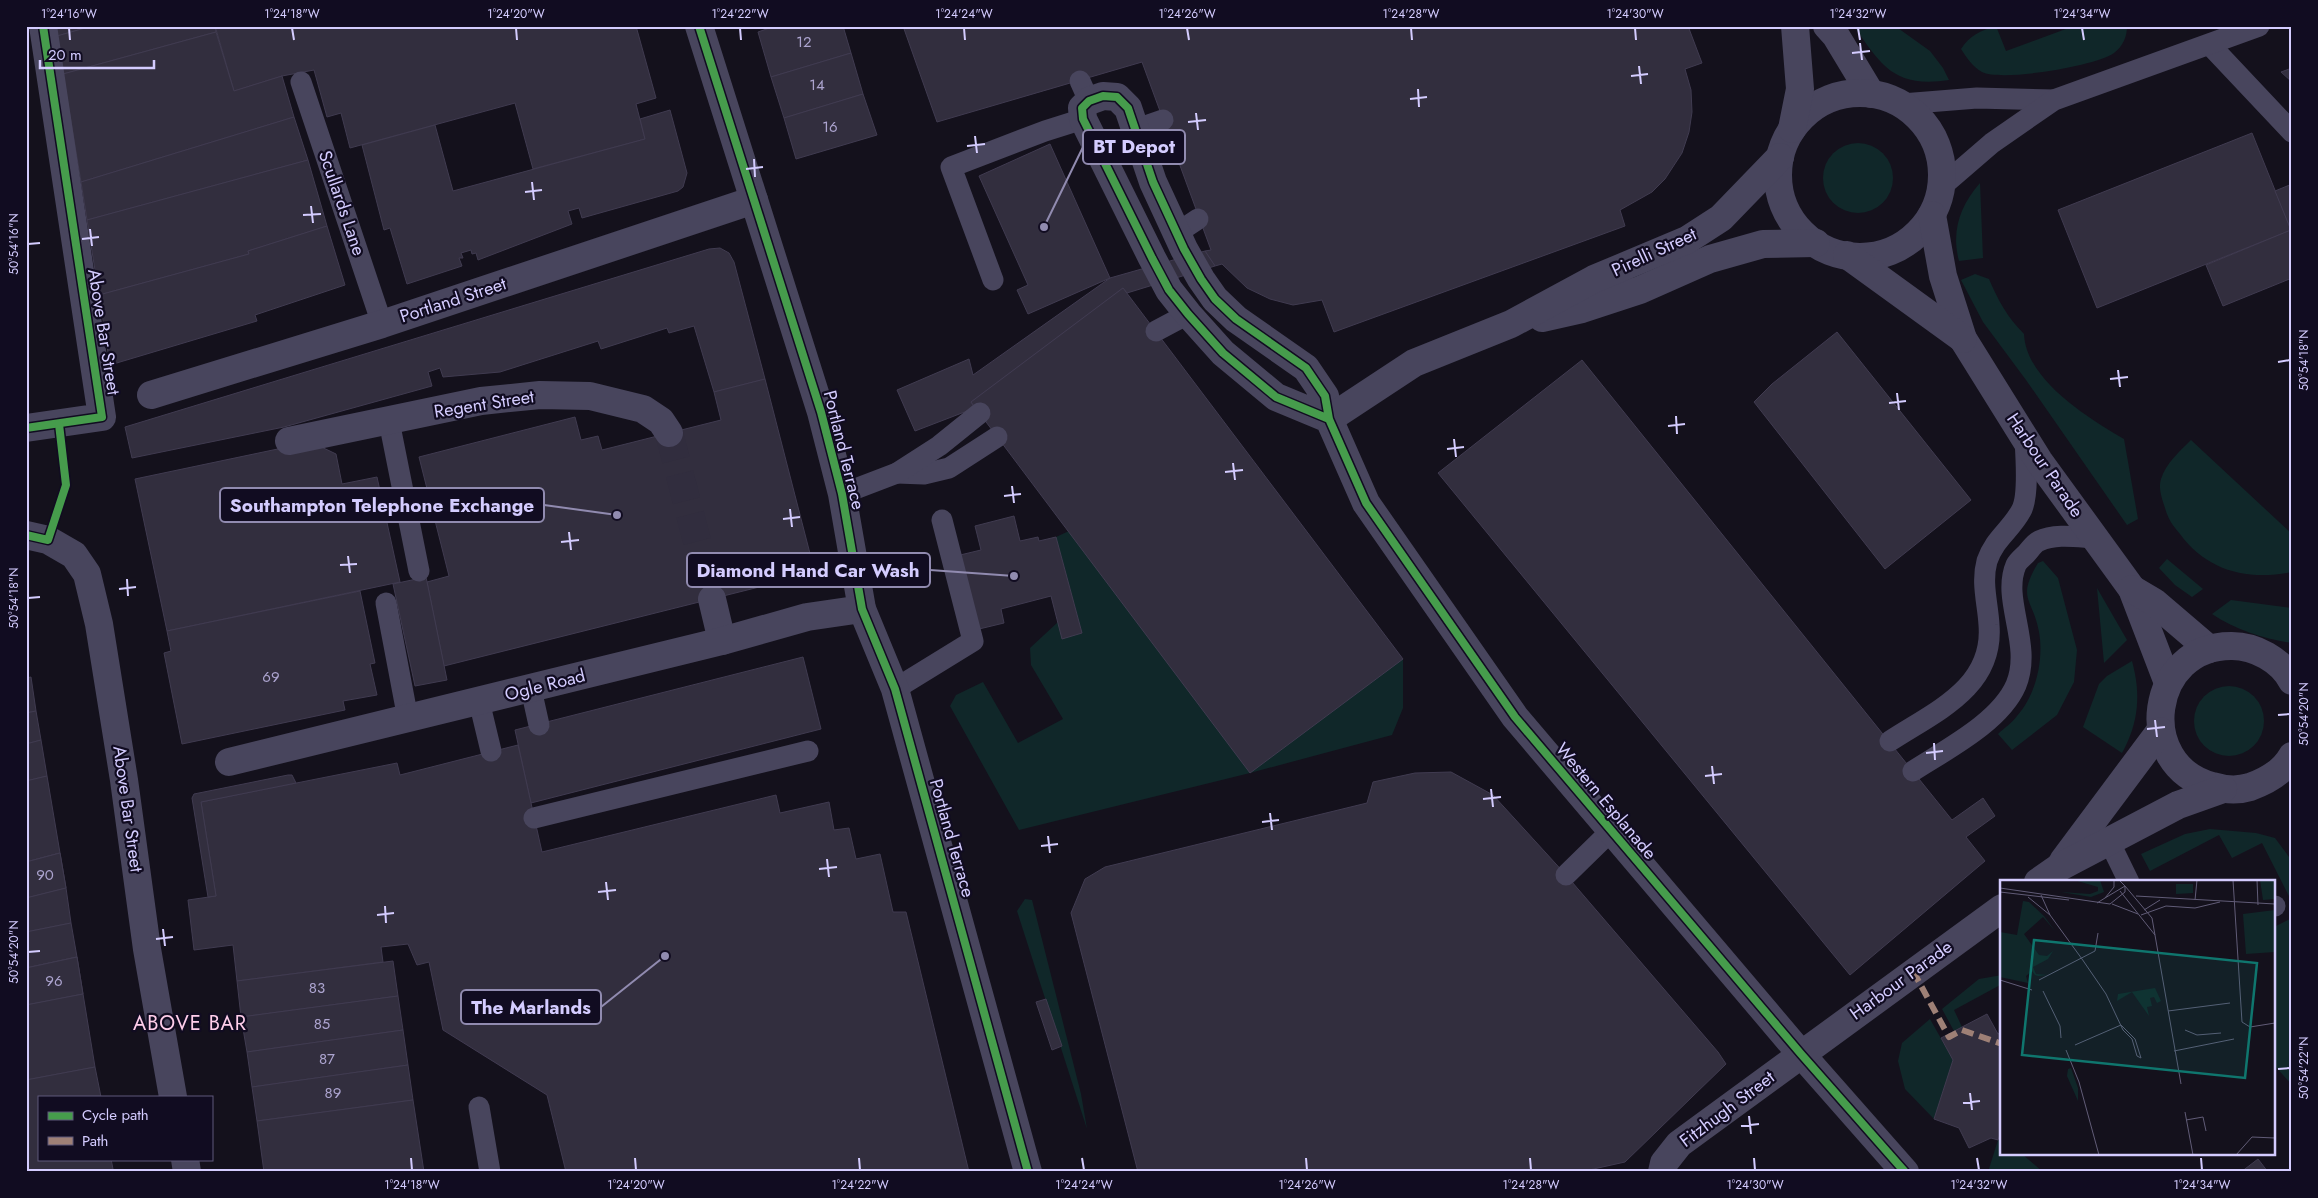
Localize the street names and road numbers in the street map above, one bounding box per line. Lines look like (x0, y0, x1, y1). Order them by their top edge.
street label: Scullards Lane (312, 147, 372, 259)
street label: Pirelli Street (1607, 221, 1701, 283)
street label: Above Bar Street (81, 267, 127, 398)
street label: Portland Street (396, 270, 510, 329)
street label: Regent Street (432, 383, 537, 425)
street label: Portland Terrace (817, 388, 871, 512)
street label: Harbour Parade (2000, 408, 2090, 522)
street label: Ogle Road (502, 662, 588, 708)
street label: Western Esplanade (1549, 737, 1663, 865)
street label: Above Bar Street (106, 744, 150, 874)
street label: Portland Terrace (923, 776, 981, 900)
street label: Harbour Parade (1844, 934, 1958, 1026)
street label: Fitzhugh Street (1674, 1064, 1781, 1153)

